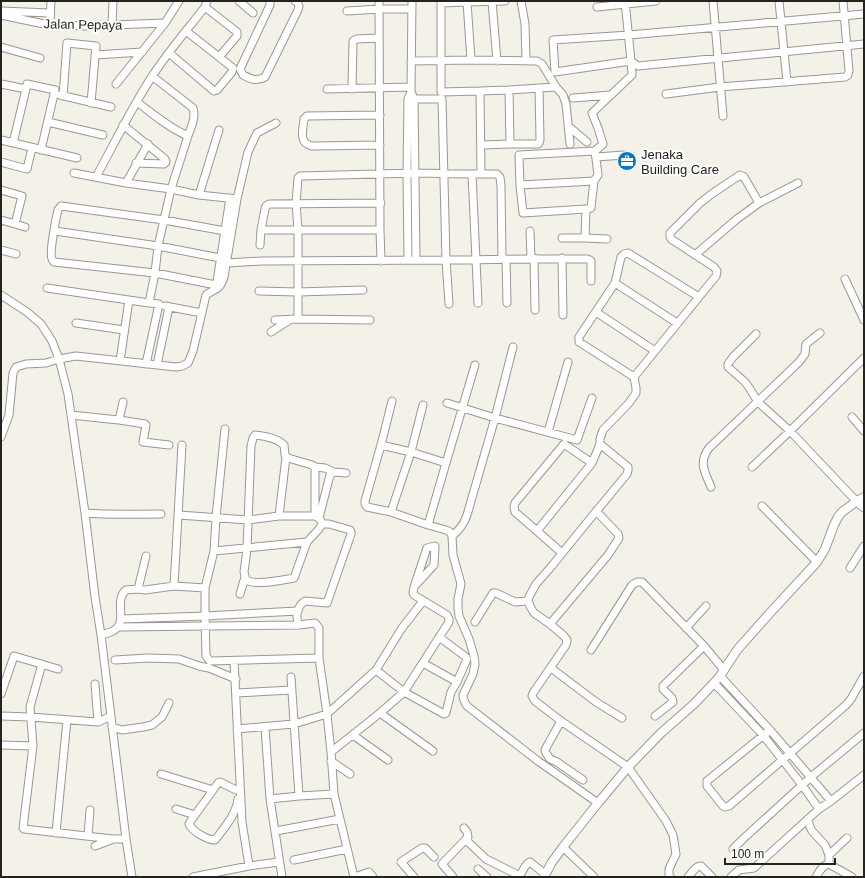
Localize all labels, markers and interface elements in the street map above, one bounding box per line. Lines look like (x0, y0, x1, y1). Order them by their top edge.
street label: Jalan Pepaya (43, 16, 123, 33)
place label: Jenaka Building Care (641, 147, 719, 177)
office icon: Jenaka Building Care (616, 150, 638, 172)
scale bar (725, 840, 835, 866)
text: 100 m (731, 847, 764, 861)

